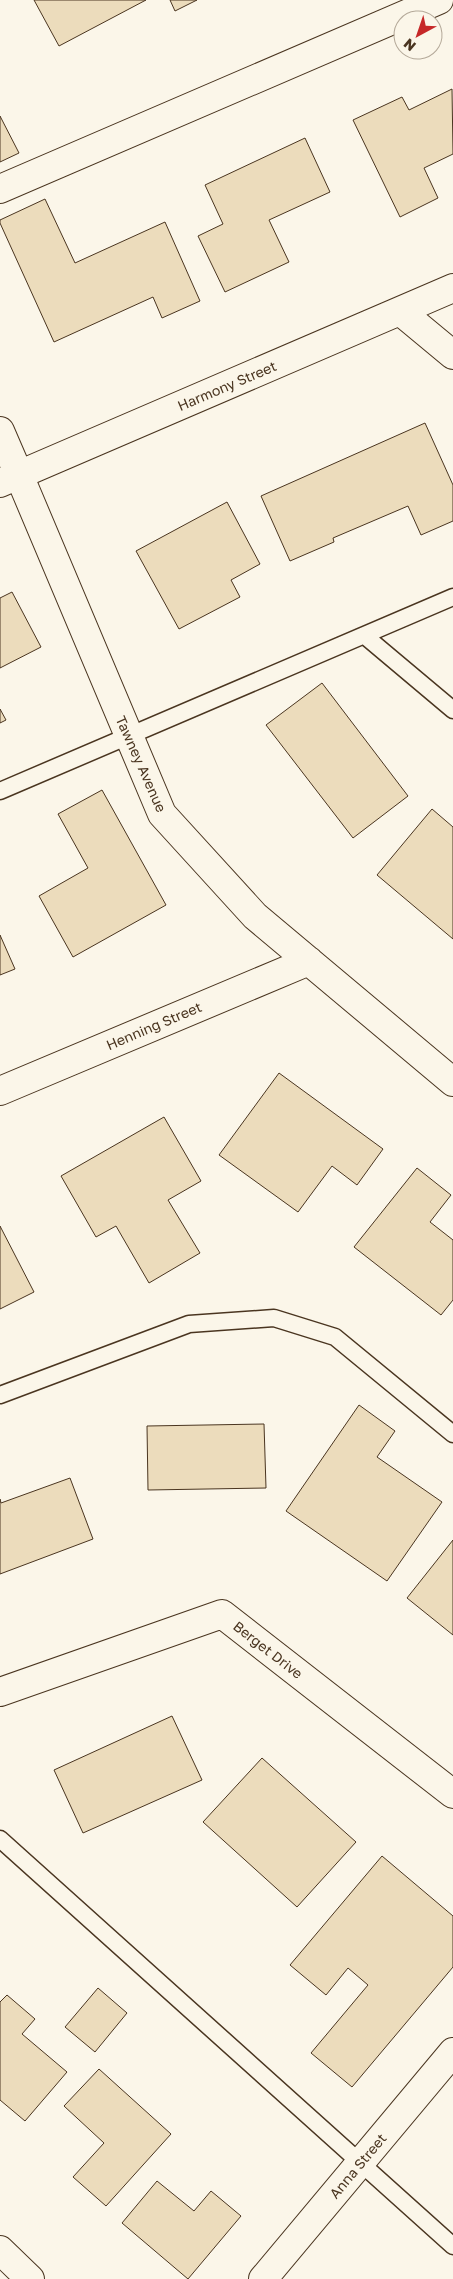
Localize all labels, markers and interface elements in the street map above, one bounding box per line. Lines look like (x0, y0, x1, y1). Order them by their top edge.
north arrow (393, 10, 443, 60)
text: N (400, 35, 419, 55)
street label: Harmony Street (175, 357, 279, 414)
street label: Tawney Avenue (113, 713, 170, 815)
street label: Henning Street (104, 998, 204, 1053)
street label: Berget Drive (230, 1617, 306, 1682)
street label: Anna Street (326, 2130, 390, 2202)

